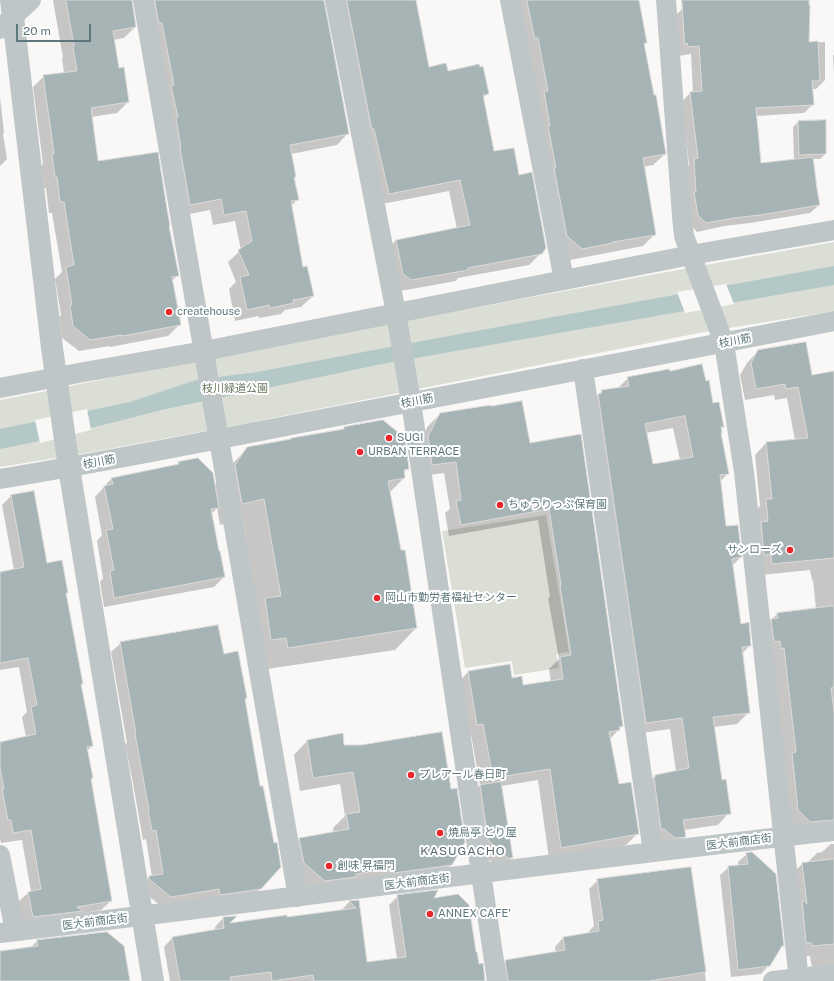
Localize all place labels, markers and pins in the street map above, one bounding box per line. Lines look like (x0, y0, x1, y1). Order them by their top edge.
place label: createhouse (177, 305, 240, 319)
marker: createhouse (164, 307, 174, 317)
place label: SUGI (397, 431, 423, 445)
marker: SUGI (384, 433, 394, 443)
place label: URBAN TERRACE (368, 445, 459, 459)
marker: URBAN TERRACE (355, 447, 365, 457)
place label: ちゅうりっぷ保育園 (508, 498, 607, 512)
marker: ちゅうりっぷ保育園 (495, 500, 505, 510)
place label: サンローズ (727, 543, 782, 557)
marker: サンローズ (785, 545, 795, 555)
place label: 岡山市勤労者福祉センター (385, 591, 517, 605)
marker: 岡山市勤労者福祉センター (372, 593, 382, 603)
place label: プレアール春日町 (419, 768, 506, 782)
marker: プレアール春日町 (406, 770, 416, 780)
place label: 焼鳥亭 とり屋 (448, 826, 517, 840)
marker: 焼鳥亭 とり屋 (435, 828, 445, 838)
place label: 創味 昇福門 (337, 859, 395, 873)
marker: 創味 昇福門 (324, 861, 334, 871)
place label: ANNEX CAFE' (438, 907, 511, 921)
marker: ANNEX CAFE' (425, 909, 435, 919)

